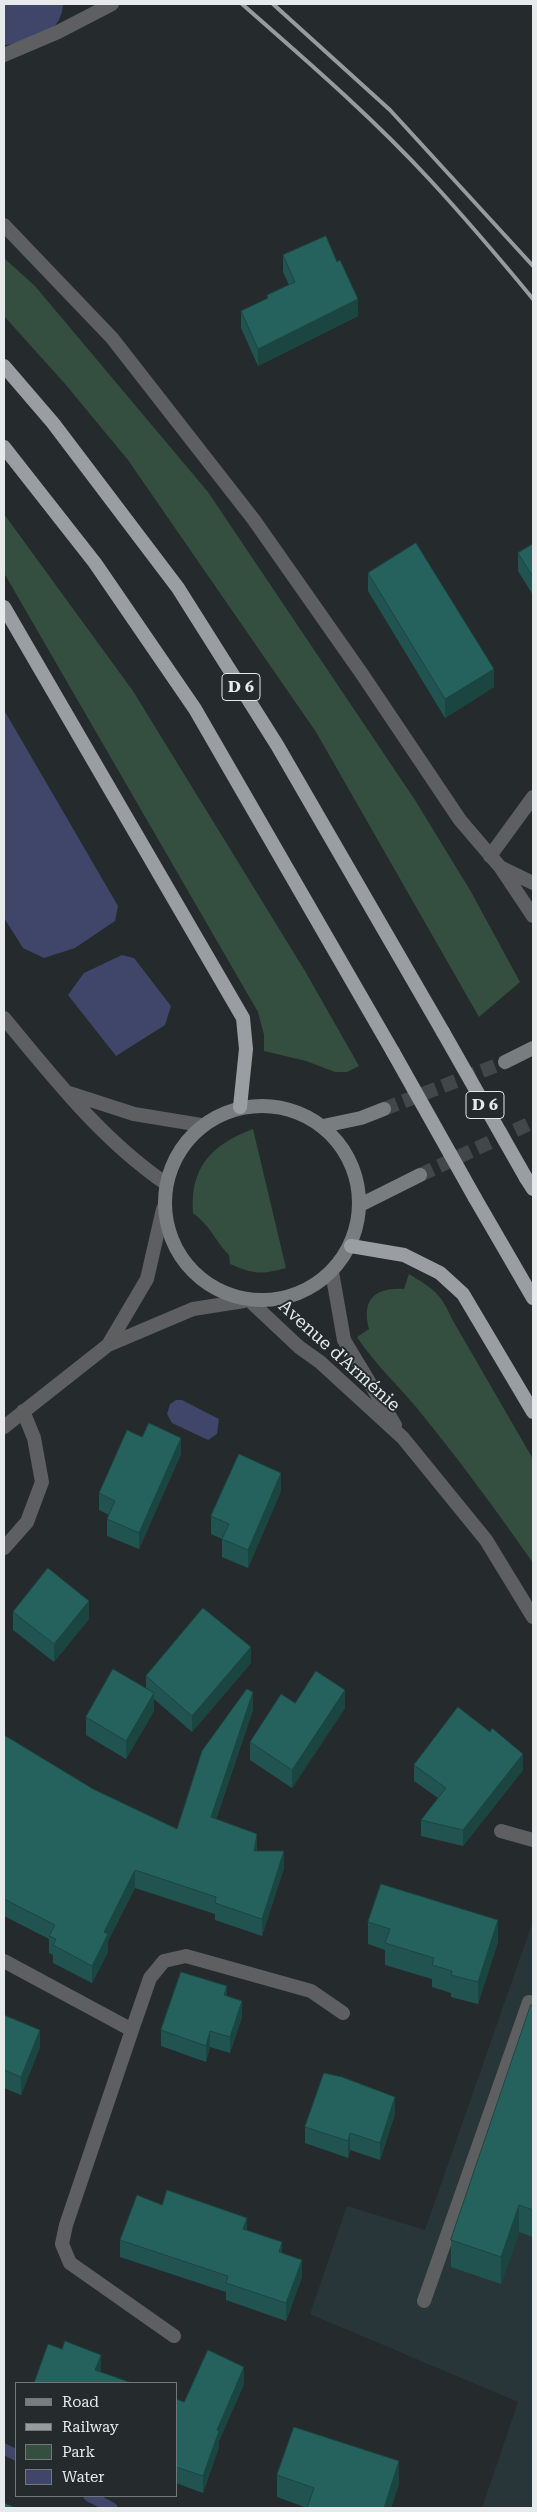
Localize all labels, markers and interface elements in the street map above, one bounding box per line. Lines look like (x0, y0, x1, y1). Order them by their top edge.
road number: D 6 (222, 674, 260, 700)
road number: D 6 (466, 1092, 504, 1118)
street label: Avenue d'Arménie (274, 1296, 404, 1416)
legend (15, 2382, 178, 2497)
text: Road (62, 2393, 99, 2411)
text: Railway (62, 2418, 119, 2436)
text: Park (62, 2443, 95, 2461)
text: Water (62, 2468, 104, 2486)

